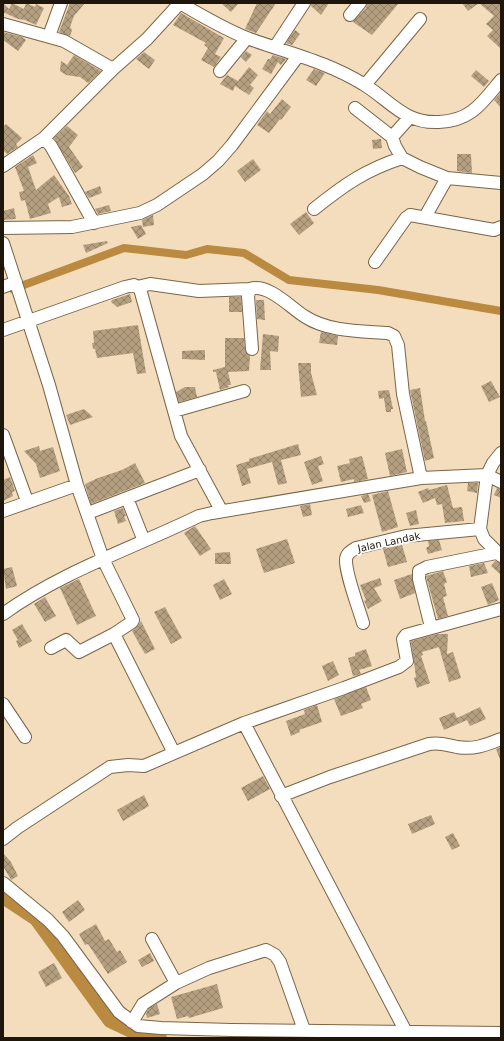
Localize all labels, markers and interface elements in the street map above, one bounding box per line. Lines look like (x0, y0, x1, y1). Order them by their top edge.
street label: Jalan Landak (356, 530, 422, 554)

